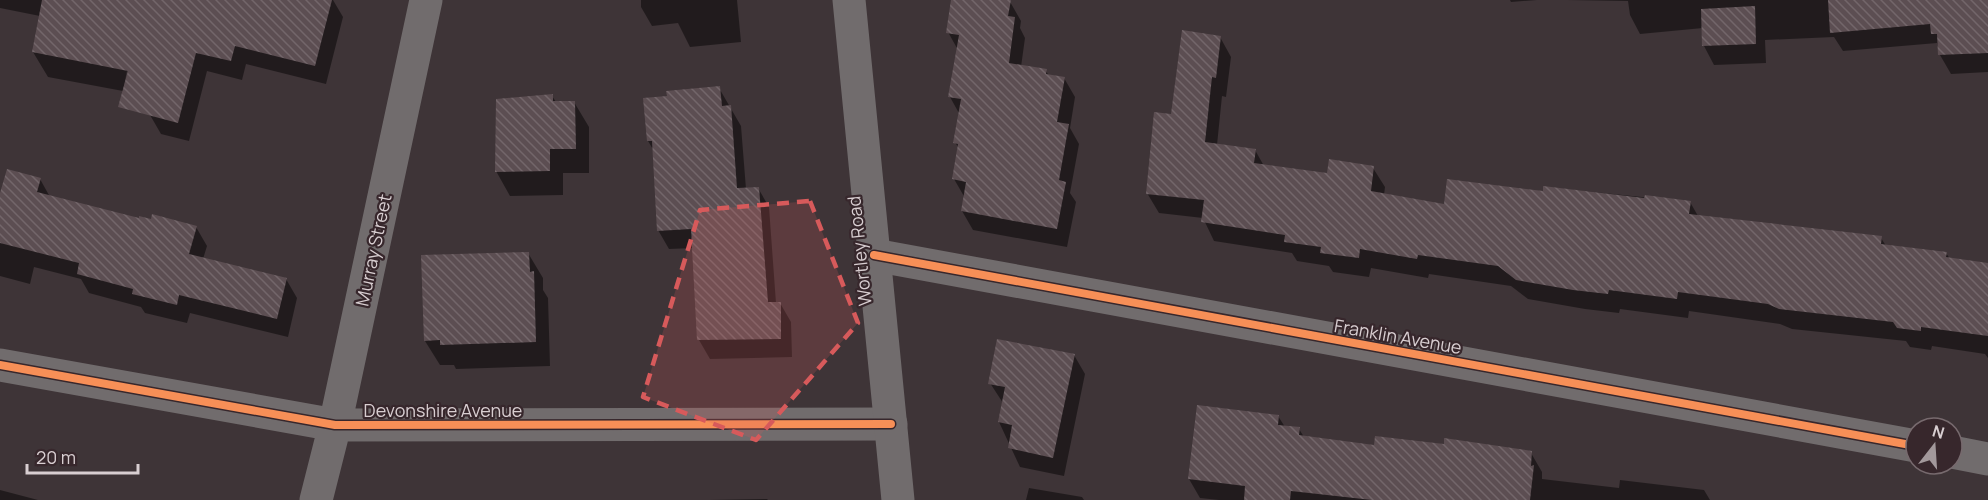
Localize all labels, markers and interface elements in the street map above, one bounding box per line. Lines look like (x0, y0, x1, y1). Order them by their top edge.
street label: Murray Street (349, 192, 397, 308)
street label: Wortley Road (841, 195, 877, 307)
street label: Franklin Avenue (1332, 313, 1464, 359)
street label: Devonshire Avenue (364, 398, 522, 422)
north arrow (1904, 416, 1964, 476)
text: N (1930, 419, 1947, 444)
scale bar (27, 437, 138, 475)
text: 20 m (36, 445, 76, 469)

